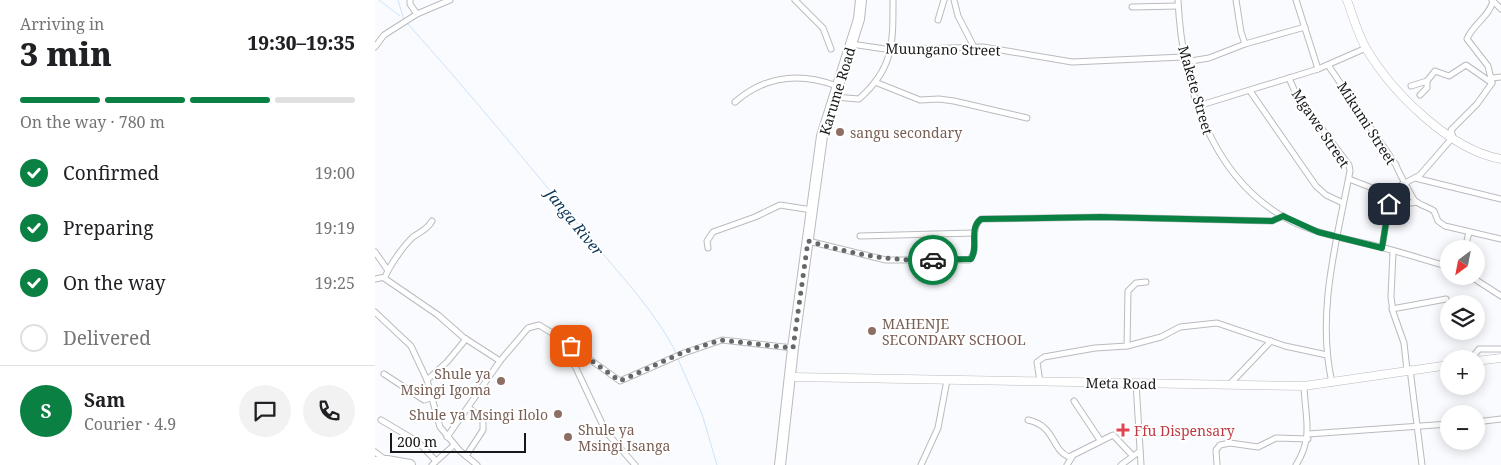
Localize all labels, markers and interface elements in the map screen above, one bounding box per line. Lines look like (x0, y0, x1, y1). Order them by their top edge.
text: Arriving in (20, 13, 104, 35)
text: 19:30–19:35 (247, 30, 355, 56)
text: 3 min (20, 32, 112, 75)
street label: Muungano Street (885, 38, 1001, 60)
street label: Makete Street (1174, 43, 1218, 137)
street label: Karume Road (815, 44, 860, 137)
street label: Mikumi Street (1333, 78, 1401, 168)
street label: Mgawe Street (1288, 85, 1354, 171)
text: On the way · 780 m (20, 111, 165, 133)
place label: sangu secondary (850, 123, 962, 142)
marker: sangu secondary (834, 126, 846, 138)
icon: check (20, 159, 48, 187)
text: Confirmed (63, 160, 159, 186)
text: 19:00 (315, 162, 355, 184)
water label: Janga River (540, 182, 609, 261)
pin (1368, 183, 1410, 225)
icon: home (1375, 190, 1403, 218)
icon: check (20, 214, 48, 242)
text: Preparing (63, 215, 153, 241)
text: 19:19 (315, 217, 355, 239)
courier (908, 235, 958, 285)
north arrow (1440, 240, 1485, 285)
map controls (1440, 240, 1485, 450)
icon: car (919, 246, 947, 274)
icon: check (20, 269, 48, 297)
text: On the way (63, 270, 166, 296)
text: 19:25 (315, 272, 355, 294)
button: layers (1440, 295, 1485, 340)
place label: MAHENJE SECONDARY SCHOOL (882, 314, 1026, 349)
text: Delivered (63, 325, 151, 351)
pin (550, 325, 592, 367)
marker: MAHENJE SECONDARY SCHOOL (866, 325, 878, 337)
icon: bag (557, 332, 585, 360)
button: + (1440, 350, 1485, 395)
place label: Shule ya Msingi Igoma (401, 364, 491, 399)
street label: Meta Road (1085, 373, 1157, 393)
marker: Shule ya Msingi Igoma (495, 375, 507, 387)
button: chat (239, 385, 291, 437)
button: phone (303, 385, 355, 437)
text: Sam (84, 387, 125, 413)
text: S (40, 398, 52, 424)
place label: Shule ya Msingi Ilolo (409, 405, 548, 424)
button: − (1440, 405, 1485, 450)
marker: Shule ya Msingi Ilolo (552, 408, 564, 420)
text: Courier · 4.9 (84, 413, 176, 435)
place label: Shule ya Msingi Isanga (578, 420, 671, 455)
place label: Ffu Dispensary (1134, 421, 1235, 440)
marker: Ffu Dispensary (1116, 423, 1130, 437)
scale bar (390, 430, 526, 453)
marker: Shule ya Msingi Isanga (562, 431, 574, 443)
text: 200 m (397, 432, 437, 451)

